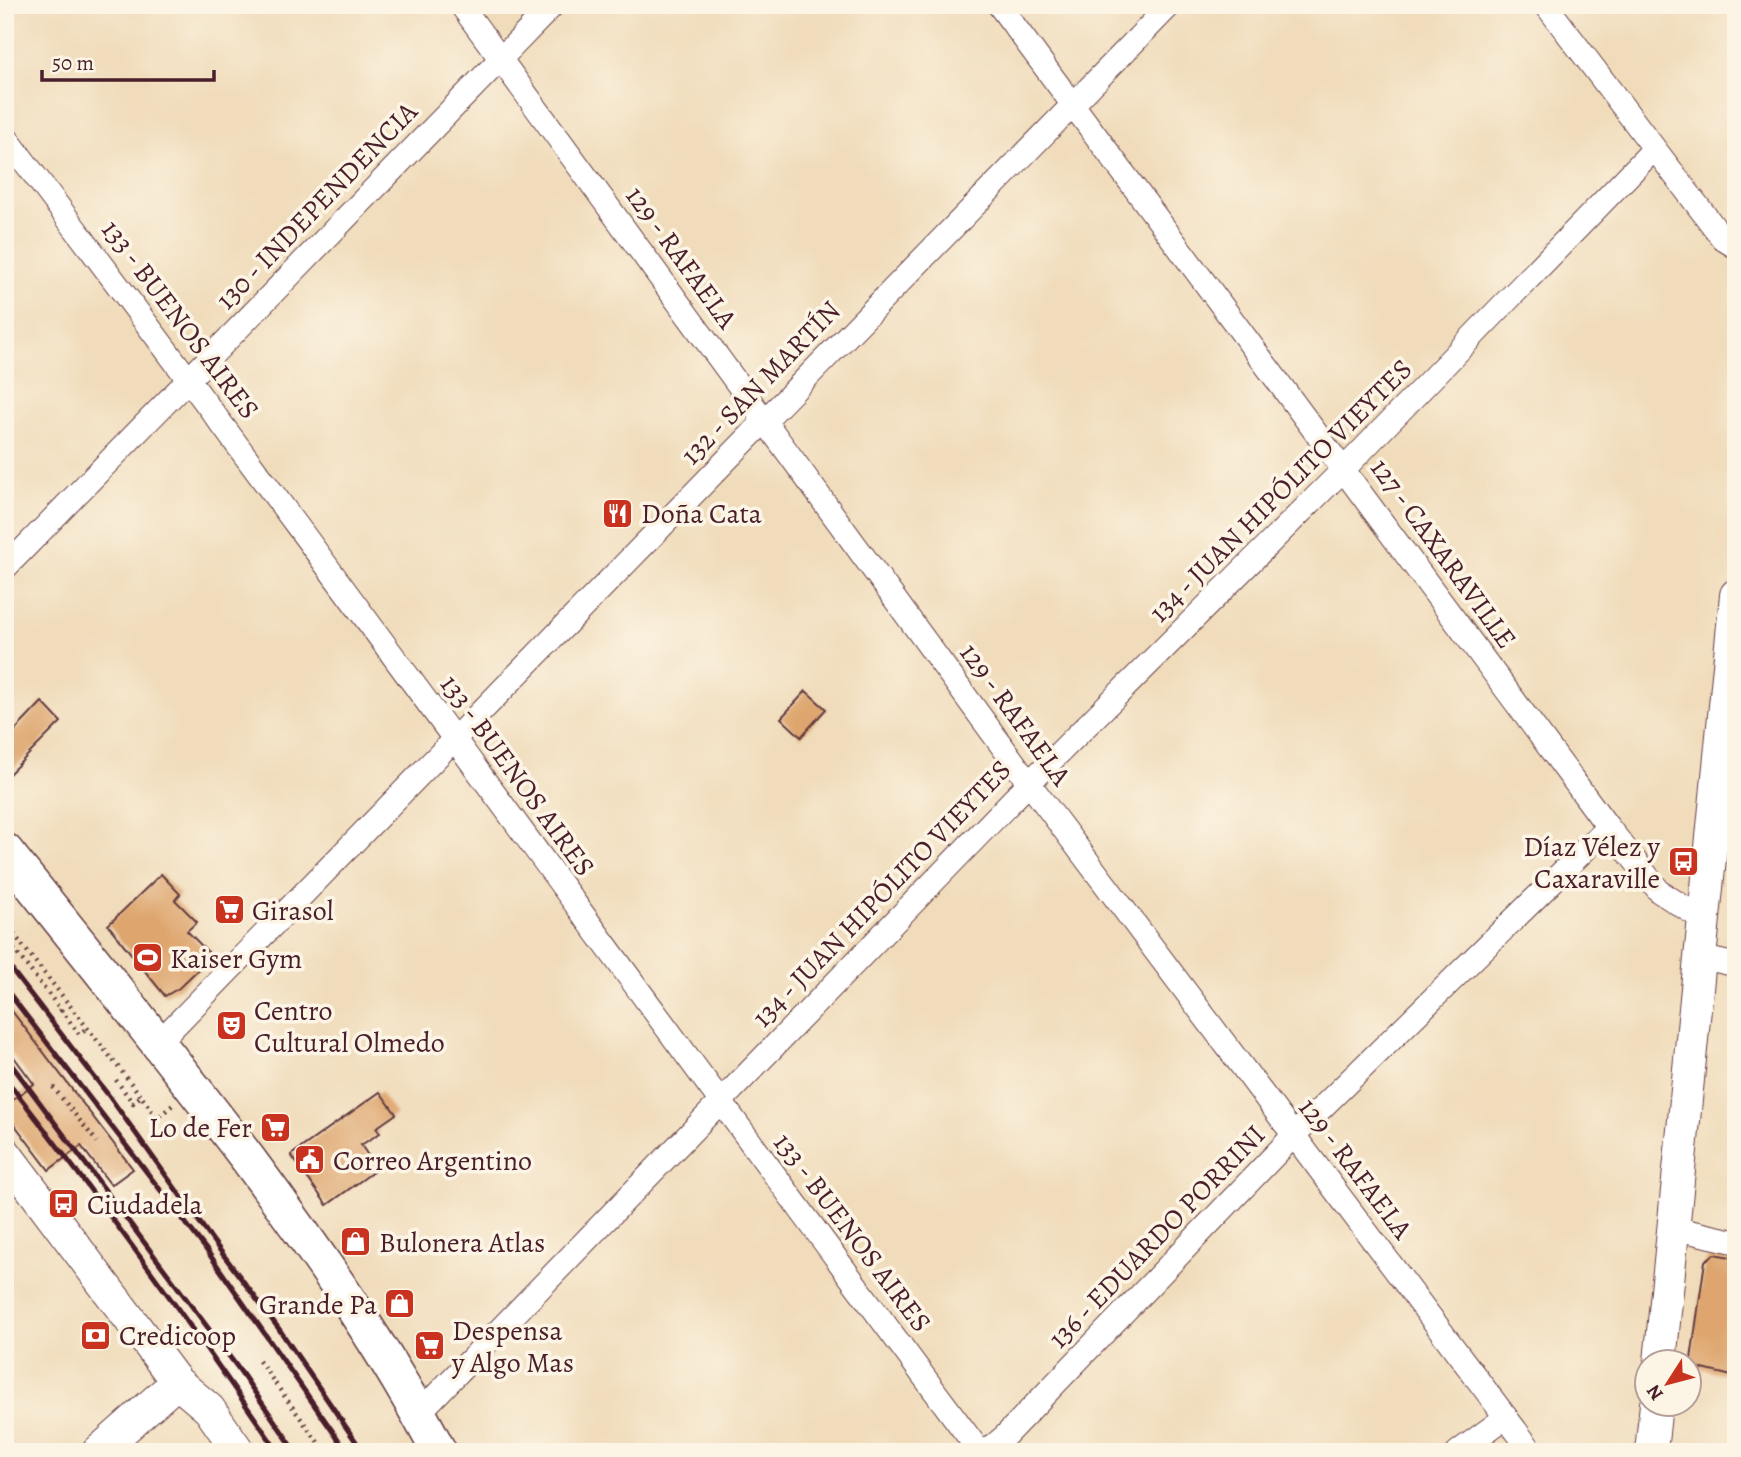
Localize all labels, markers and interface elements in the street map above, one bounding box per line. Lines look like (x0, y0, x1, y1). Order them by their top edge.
scale bar (42, 38, 214, 82)
text: 50 m (52, 49, 94, 77)
street label: 130 - INDEPENDENCIA (207, 93, 426, 318)
street label: 129 - RAFAELA (617, 179, 746, 337)
street label: 133 - BUENOS AIRES (93, 212, 268, 427)
street label: 132 - SAN MARTÍN (672, 292, 849, 473)
street label: 134 - JUAN HIPÓLITO VIEYTES (1141, 351, 1421, 631)
street label: 127 - CAXARAVILLE (1361, 451, 1525, 656)
place label: Doña Cata (641, 495, 762, 533)
restaurant icon: Doña Cata (601, 496, 635, 530)
street label: 129 - RAFAELA (951, 636, 1080, 794)
street label: 133 - BUENOS AIRES (431, 667, 603, 884)
street label: 134 - JUAN HIPÓLITO VIEYTES (744, 752, 1020, 1036)
place label: Díaz Vélez y Caxaraville (1523, 828, 1661, 898)
bus stop icon: Díaz Vélez y Caxaraville (1666, 845, 1700, 879)
place label: Girasol (252, 892, 334, 930)
supermarket icon: Girasol (212, 893, 246, 927)
place label: Kaiser Gym (170, 940, 302, 978)
sports icon: Kaiser Gym (130, 941, 164, 975)
place label: Centro Cultural Olmedo (254, 992, 445, 1062)
theatre icon: Centro Cultural Olmedo (214, 1009, 248, 1043)
street label: 129 - RAFAELA (1290, 1090, 1421, 1248)
place label: Lo de Fer (149, 1109, 252, 1147)
supermarket icon: Lo de Fer (258, 1110, 292, 1144)
street label: 136 - EDUARDO PORRINI (1040, 1117, 1274, 1357)
street label: 133 - BUENOS AIRES (765, 1125, 940, 1340)
place label: Correo Argentino (333, 1142, 532, 1180)
public building icon: Correo Argentino (293, 1143, 327, 1177)
place label: Ciudadela (87, 1186, 203, 1224)
bus stop icon: Ciudadela (47, 1187, 81, 1221)
place label: Bulonera Atlas (379, 1224, 545, 1262)
shop icon: Bulonera Atlas (339, 1225, 373, 1259)
place label: Grande Pa (259, 1286, 377, 1324)
shop icon: Grande Pa (383, 1287, 417, 1321)
place label: Despensa y Algo Mas (451, 1312, 574, 1382)
place label: Credicoop (119, 1317, 236, 1355)
bank icon: Credicoop (79, 1318, 113, 1352)
supermarket icon: Despensa y Algo Mas (412, 1329, 446, 1363)
north arrow (1632, 1348, 1702, 1418)
text: N (1640, 1379, 1670, 1406)

